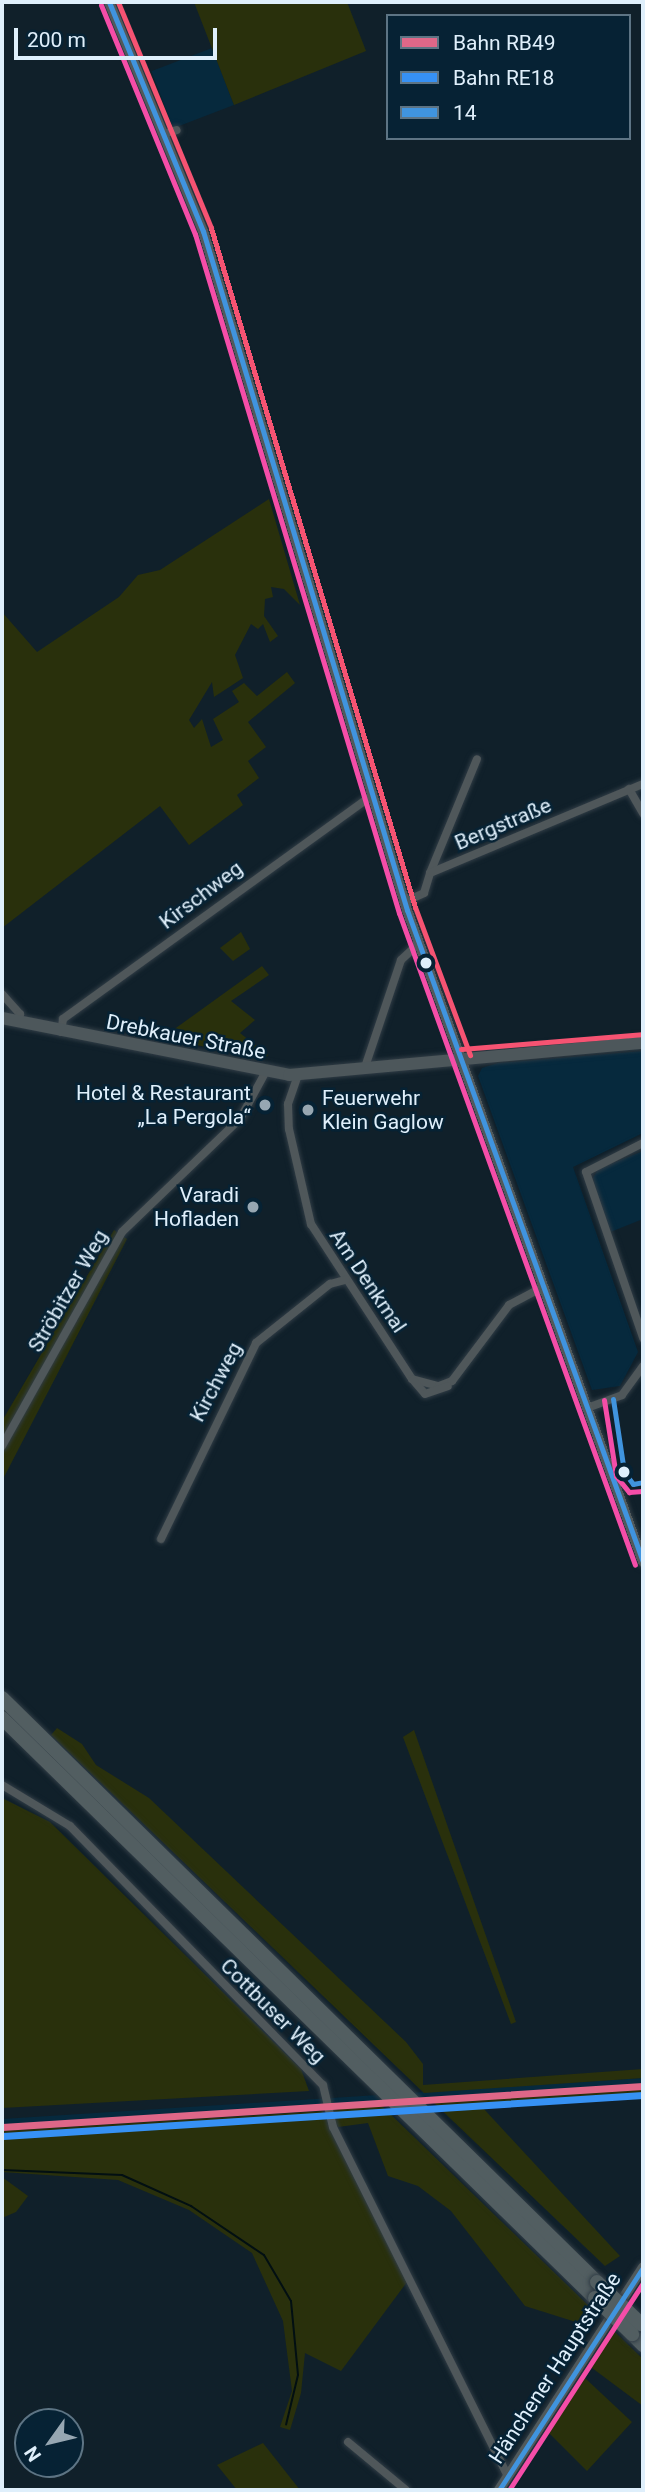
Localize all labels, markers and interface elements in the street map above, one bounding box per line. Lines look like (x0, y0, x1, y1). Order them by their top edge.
scale bar (18, 14, 220, 58)
legend (386, 14, 631, 140)
text: 200 m (27, 28, 86, 52)
text: Bahn RB49 (453, 31, 556, 55)
text: Bahn RE18 (453, 66, 554, 90)
text: 14 (453, 101, 477, 125)
street label: Bergstraße (451, 792, 555, 856)
street label: Kirschweg (154, 856, 248, 934)
unlabelled marker (419, 956, 433, 970)
street label: Drebkauer Straße (104, 1009, 268, 1065)
place label: Hotel & Restaurant „La Pergola“ (76, 1080, 251, 1130)
place label: Feuerwehr Klein Gaglow (322, 1085, 444, 1135)
marker: Hotel & Restaurant „La Pergola“ (257, 1097, 273, 1113)
marker: Feuerwehr Klein Gaglow (300, 1102, 316, 1118)
place label: Varadi Hofladen (154, 1182, 239, 1232)
marker: Varadi Hofladen (245, 1199, 261, 1215)
street label: Am Denkmal (324, 1224, 412, 1338)
street label: Ströbitzer Weg (23, 1225, 113, 1357)
street label: Kirchweg (185, 1338, 247, 1426)
unlabelled marker (617, 1465, 631, 1479)
street label: Cottbuser Weg (215, 1953, 331, 2069)
street label: Hänchener Hauptstraße (484, 2268, 626, 2468)
north arrow (14, 2408, 84, 2478)
text: N (20, 2442, 46, 2466)

